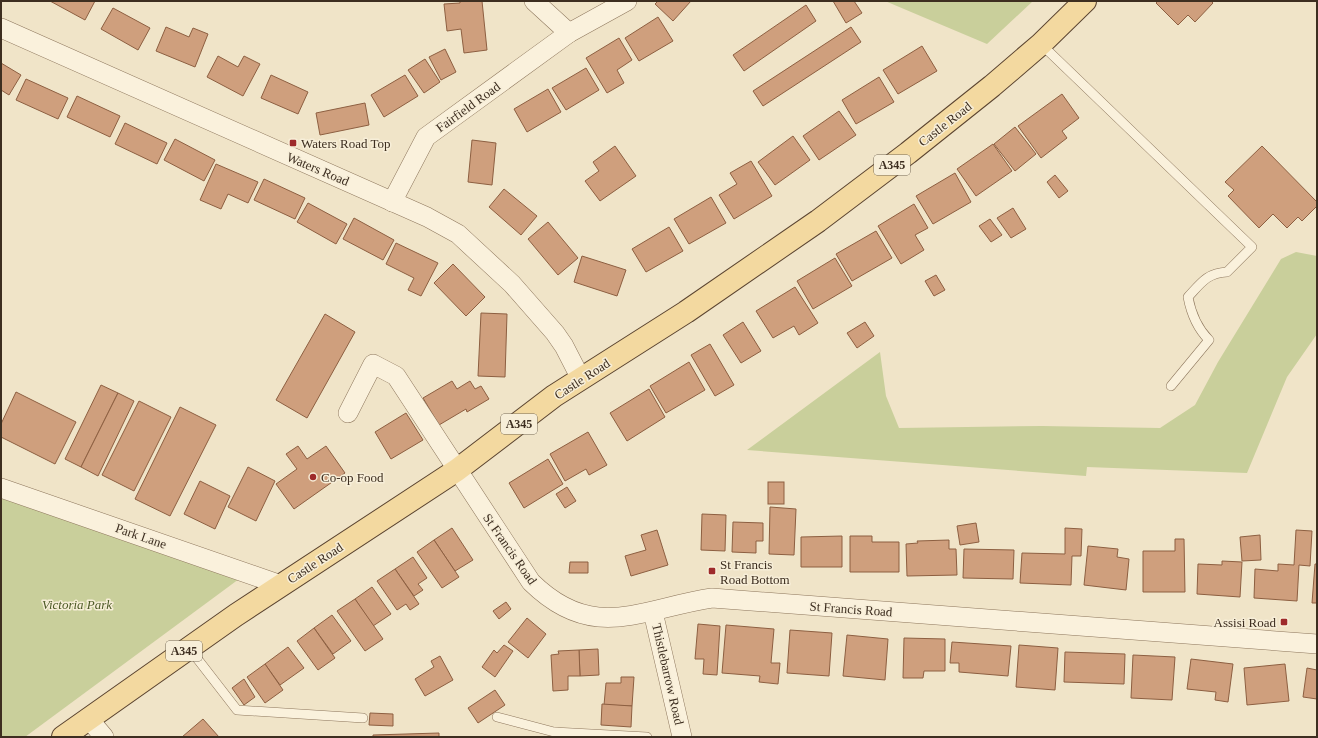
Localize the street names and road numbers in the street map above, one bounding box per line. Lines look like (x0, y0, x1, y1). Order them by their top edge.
street label: Fairfield Road (433, 78, 503, 135)
street label: Castle Road (915, 98, 975, 149)
street label: Waters Road (284, 149, 352, 189)
road number: A345 (874, 155, 910, 175)
street label: Castle Road (551, 355, 613, 402)
road number: A345 (501, 414, 537, 434)
street label: St Francis Road (480, 511, 540, 588)
street label: Park Lane (113, 520, 169, 552)
street label: Castle Road (284, 539, 346, 586)
street label: St Francis Road (809, 599, 893, 619)
street label: Thistlebarrow Road (649, 622, 687, 727)
road number: A345 (166, 641, 202, 661)

